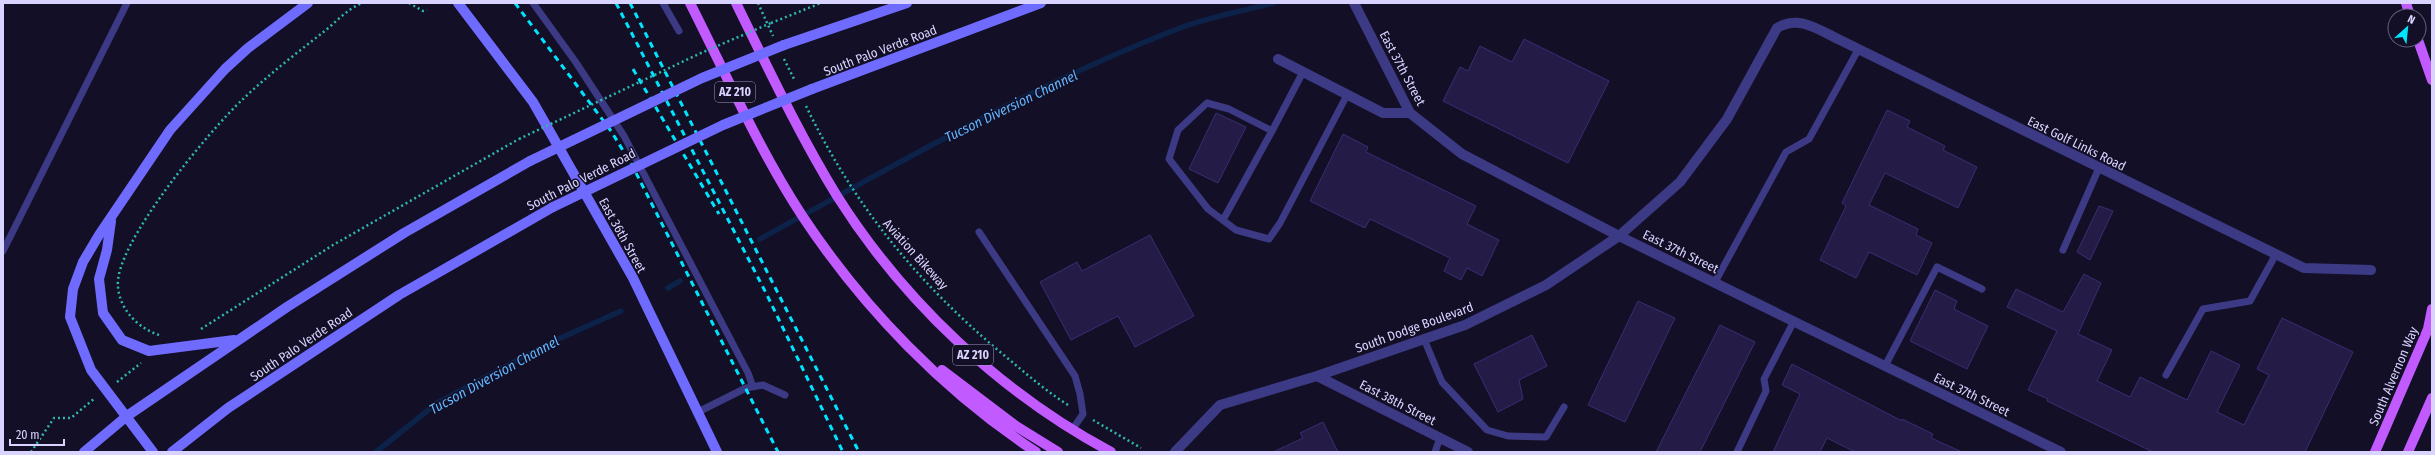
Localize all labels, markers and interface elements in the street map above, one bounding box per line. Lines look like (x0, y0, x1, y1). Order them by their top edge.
north arrow (2387, 8, 2427, 48)
text: N (2405, 12, 2417, 27)
street label: South Palo Verde Road (821, 22, 939, 79)
street label: East 37th Street (1377, 28, 1429, 109)
water label: Tucson Diversion Channel (942, 67, 1081, 146)
road number: AZ 210 (715, 82, 755, 102)
street label: East Golf Links Road (2025, 113, 2128, 174)
street label: South Palo Verde Road (524, 145, 638, 213)
street label: East 36th Street (596, 195, 650, 276)
street label: Aviation Bikeway (880, 216, 951, 293)
street label: East 37th Street (1641, 227, 1722, 277)
street label: South Dodge Boulevard (1353, 299, 1475, 356)
street label: South Palo Verde Road (247, 305, 355, 384)
street label: South Alvernon Way (2366, 324, 2421, 428)
water label: Tucson Diversion Channel (426, 332, 562, 418)
road number: AZ 210 (953, 345, 993, 365)
street label: East 37th Street (1932, 370, 2013, 420)
street label: East 38th Street (1357, 377, 1439, 428)
scale bar (10, 421, 64, 447)
text: 20 m (16, 428, 40, 442)

